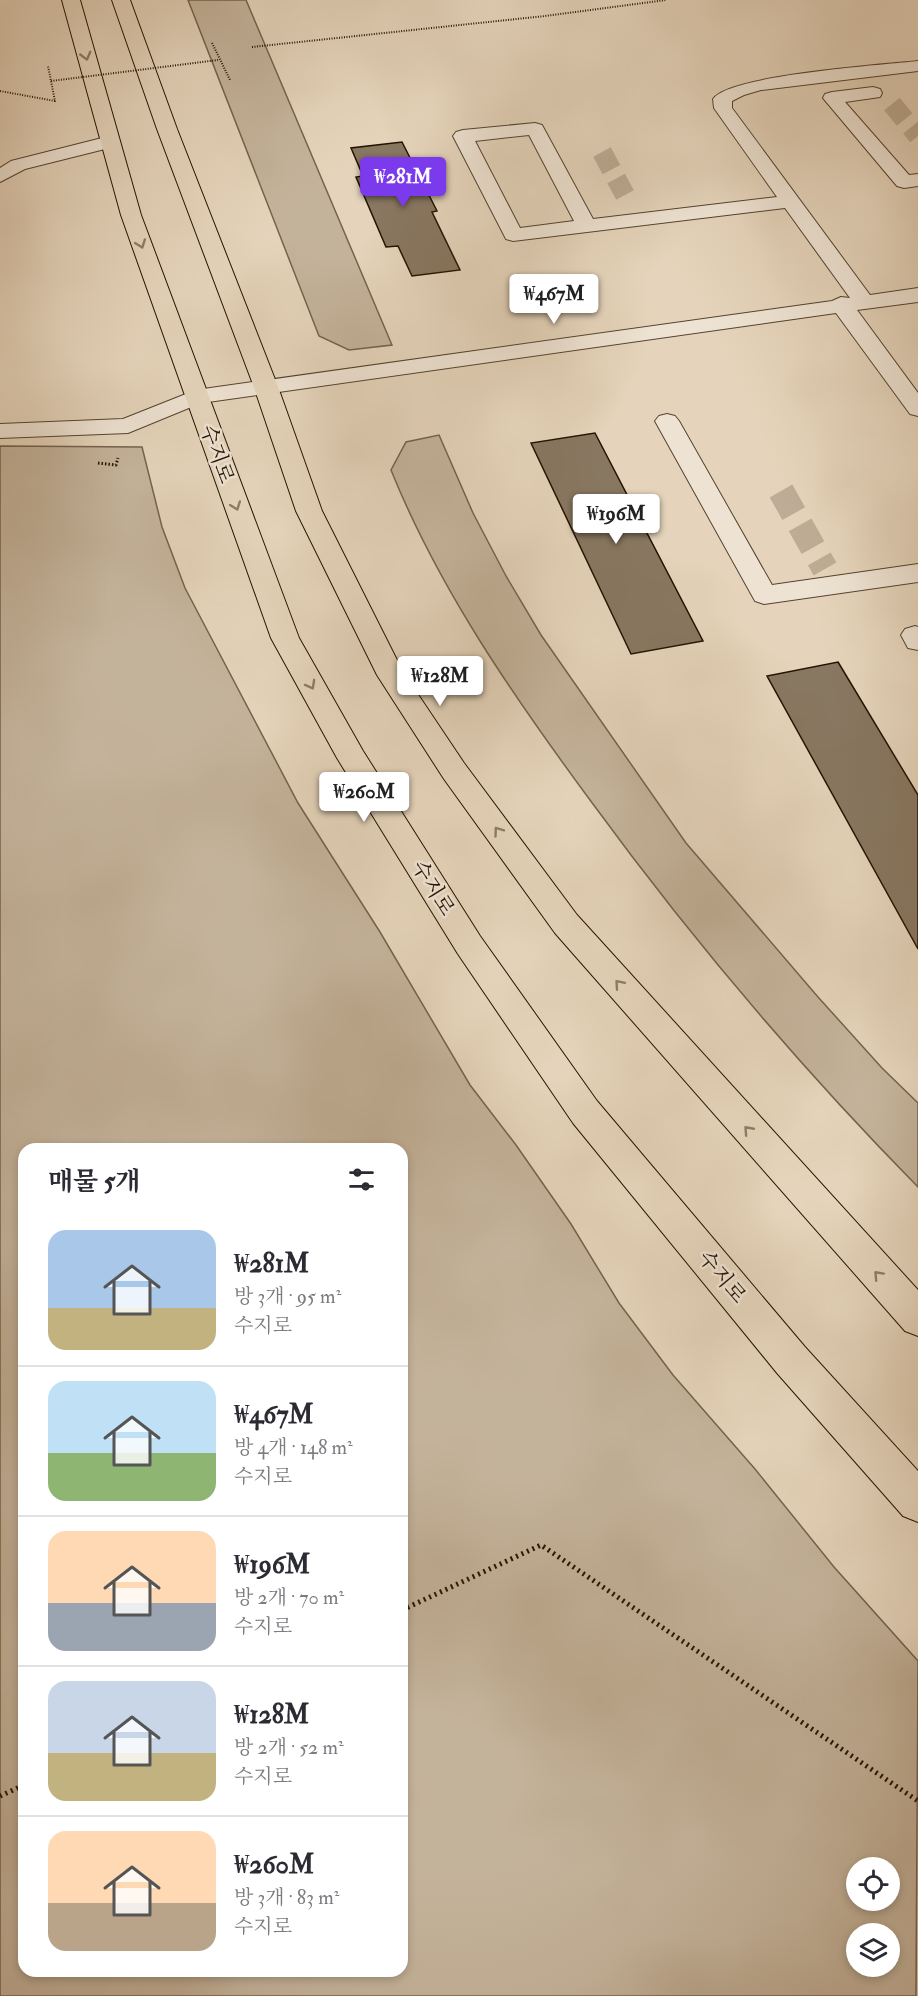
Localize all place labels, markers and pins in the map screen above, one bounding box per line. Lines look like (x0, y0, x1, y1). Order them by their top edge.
pin: ₩281M (361, 157, 445, 208)
pin: ₩467M (512, 274, 596, 325)
pin: ₩196M (574, 494, 658, 545)
pin: ₩128M (398, 656, 482, 707)
pin: ₩260M (322, 772, 406, 823)

